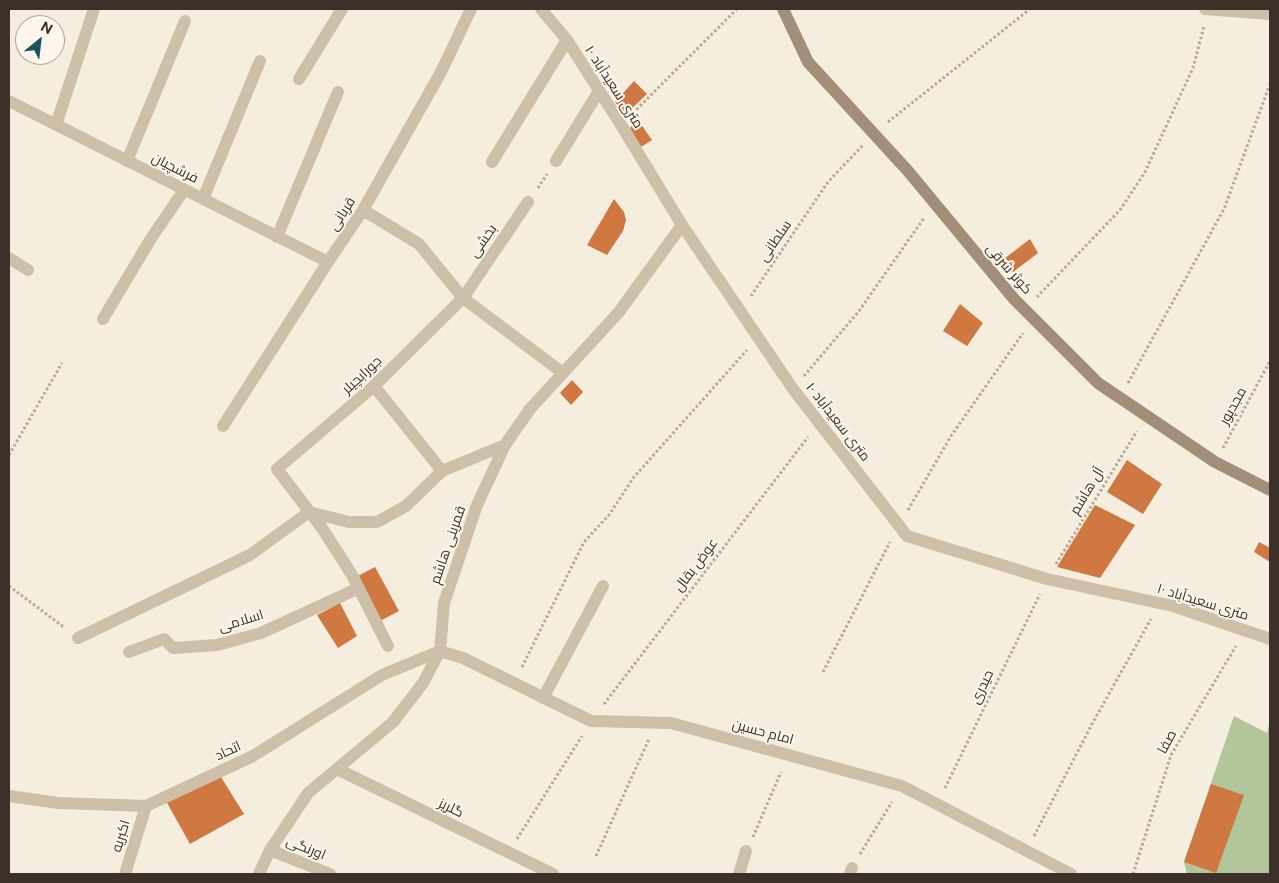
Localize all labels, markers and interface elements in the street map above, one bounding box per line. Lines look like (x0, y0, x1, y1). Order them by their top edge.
north arrow (15, 15, 65, 65)
text: N (38, 18, 55, 37)
street label: ۱۰ متری سعیدآباد (581, 43, 647, 131)
street label: فرشچیان (149, 149, 201, 187)
street label: قربانی (325, 194, 359, 234)
street label: سلطانی (755, 217, 795, 265)
street label: بخشی (466, 221, 500, 261)
street label: کوثر شرقی (982, 240, 1036, 298)
street label: جورابچیلر (339, 352, 385, 398)
street label: ۱۰ متری سعیدآباد (802, 379, 874, 465)
street label: مجدپور (1216, 384, 1250, 428)
street label: آل هاشم (1066, 464, 1108, 518)
street label: قمربنی هاشم (427, 504, 469, 586)
street label: عوض بقال (670, 535, 722, 595)
street label: ۱۰ متری سعیدآباد (1155, 580, 1251, 624)
street label: اسلامی (217, 606, 265, 636)
street label: حیدری (967, 667, 997, 707)
street label: امام حسین (731, 716, 795, 748)
street label: صفا (1154, 727, 1180, 757)
street label: اتحاد (212, 738, 244, 764)
street label: گلریز (436, 795, 466, 821)
street label: اکبریه (108, 818, 134, 854)
street label: اورنگی (284, 833, 328, 863)

